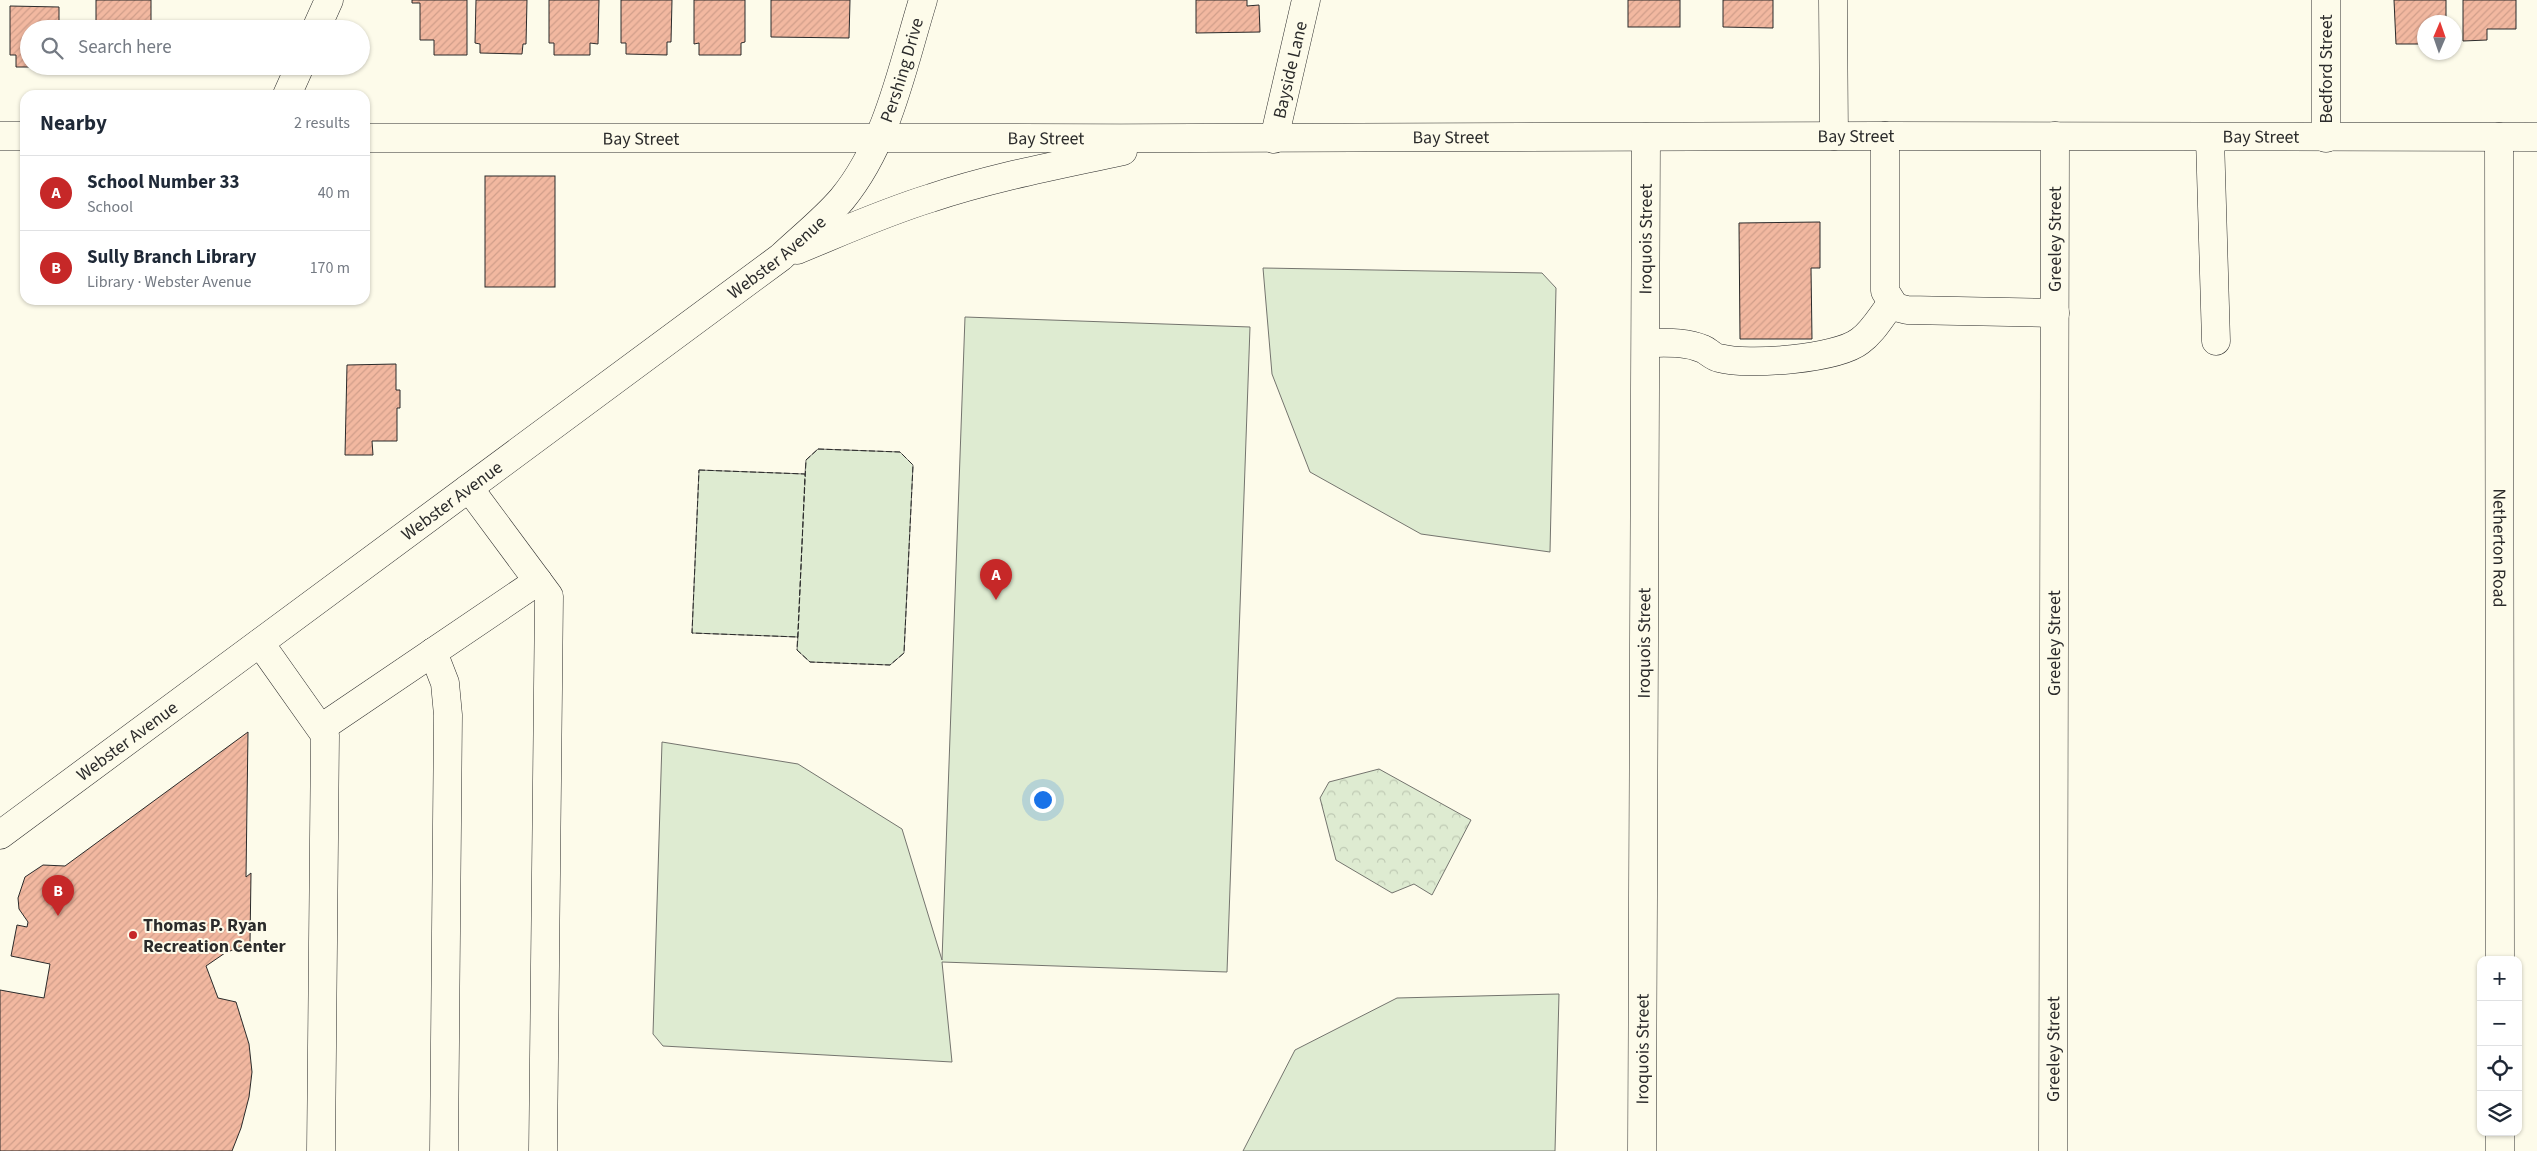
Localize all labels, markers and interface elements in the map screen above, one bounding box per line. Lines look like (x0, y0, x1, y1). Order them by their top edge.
street label: Bedford Street (2314, 14, 2339, 124)
street label: Pershing Drive (874, 15, 930, 126)
north arrow (2417, 15, 2462, 60)
street label: Bayside Lane (1267, 19, 1314, 121)
search box (20, 20, 370, 75)
icon: search (38, 34, 66, 62)
text: Search here (78, 34, 172, 61)
text: Nearby (40, 108, 107, 138)
text: 2 results (294, 112, 350, 134)
street label: Bay Street (1818, 124, 1894, 149)
street label: Bay Street (1412, 125, 1489, 150)
street label: Bay Street (2223, 125, 2299, 150)
street label: Bay Street (1008, 126, 1084, 151)
street label: Bay Street (603, 127, 679, 152)
text: School Number 33 (87, 169, 240, 196)
text: A (51, 182, 61, 204)
text: 40 m (318, 182, 350, 204)
street label: Iroquois Street (1633, 184, 1659, 294)
street label: Greeley Street (2043, 186, 2068, 292)
text: School (87, 196, 133, 218)
street label: Webster Avenue (723, 210, 832, 305)
text: Sully Branch Library (87, 244, 256, 271)
text: B (51, 257, 61, 279)
text: 170 m (310, 257, 350, 279)
text: Library · Webster Avenue (87, 271, 252, 293)
street label: Webster Avenue (396, 455, 508, 547)
street label: Netherton Road (2486, 488, 2512, 608)
pin: A (980, 559, 1012, 600)
street label: Iroquois Street (1632, 588, 1657, 698)
street label: Greeley Street (2042, 590, 2067, 696)
street label: Webster Avenue (71, 696, 183, 787)
your location (1030, 787, 1056, 813)
pin: B (42, 875, 74, 916)
place label: Thomas P. Ryan Recreation Center (143, 913, 287, 959)
marker: Thomas P. Ryan Recreation Center (127, 929, 139, 941)
map controls (2477, 956, 2522, 1136)
button: + (2477, 956, 2522, 1001)
street label: Iroquois Street (1630, 994, 1656, 1104)
street label: Greeley Street (2041, 996, 2066, 1102)
button: − (2477, 1001, 2522, 1046)
button: locate (2477, 1046, 2522, 1091)
button: layers (2477, 1091, 2522, 1136)

